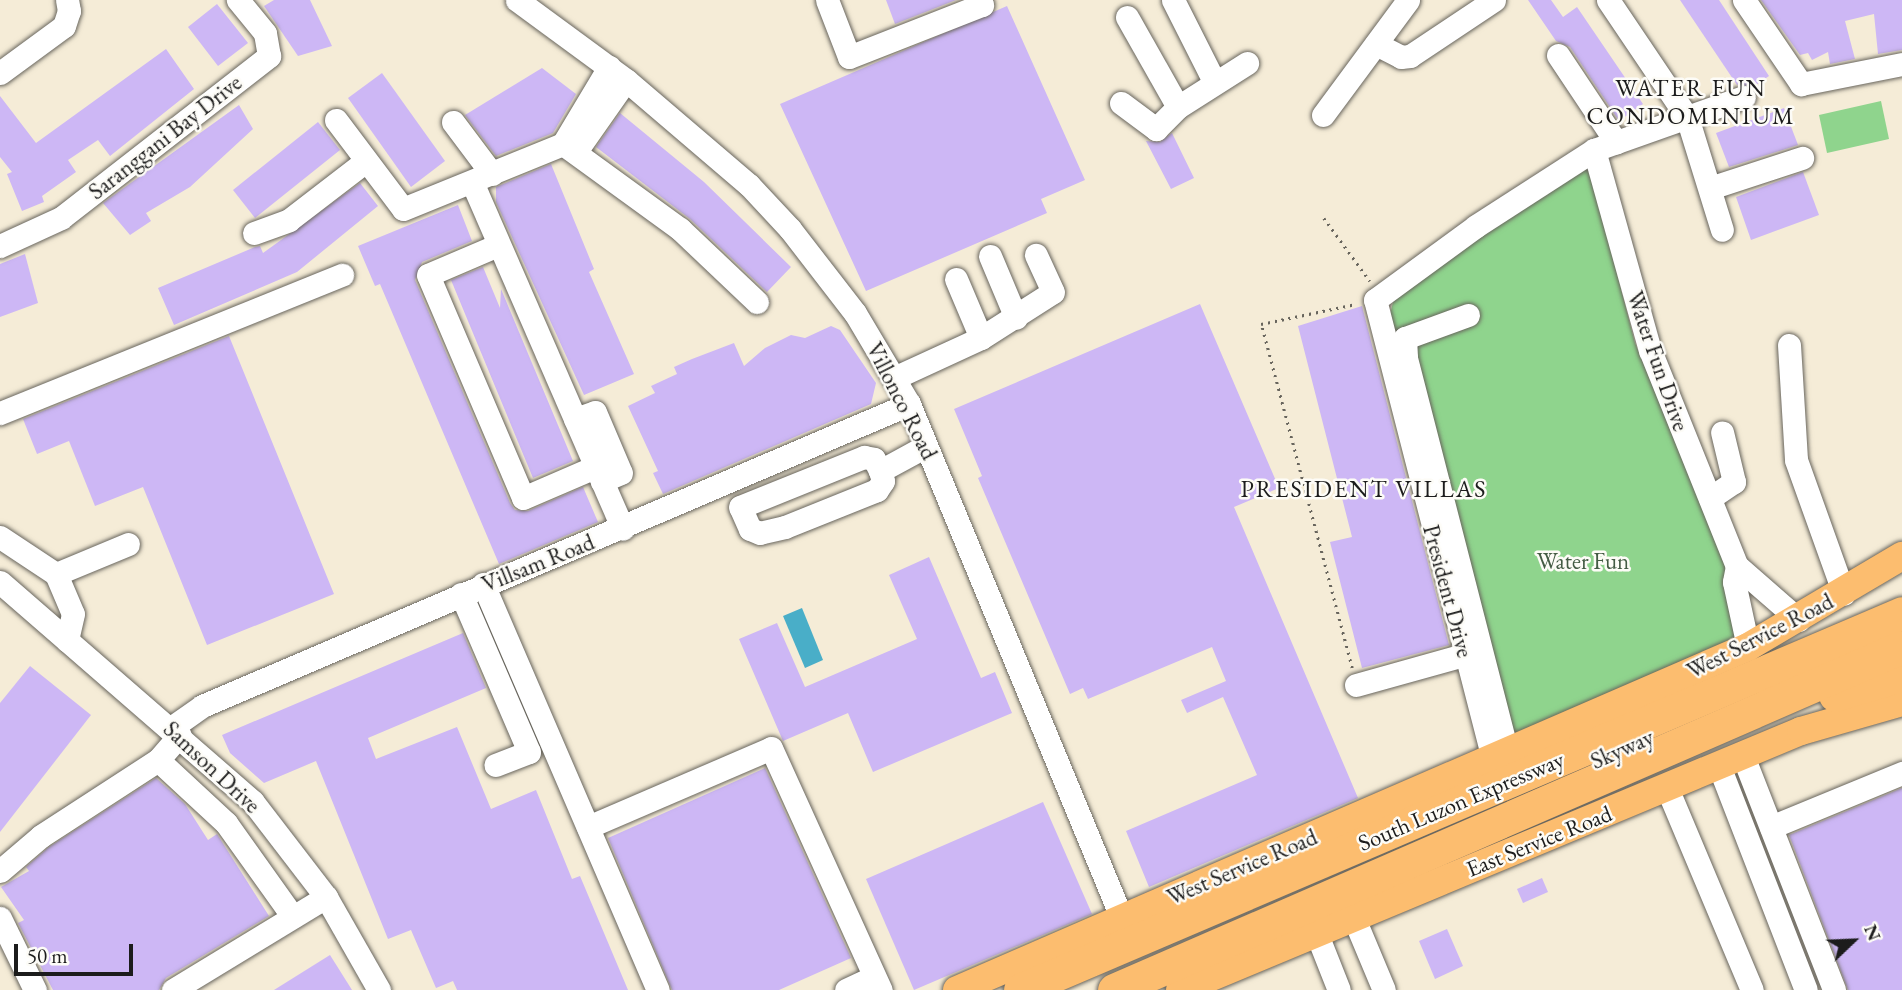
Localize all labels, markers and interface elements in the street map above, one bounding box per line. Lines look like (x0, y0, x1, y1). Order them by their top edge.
street label: Saranggani Bay Drive (83, 69, 247, 205)
district label: WATER FUN CONDOMINIUM (1588, 74, 1794, 130)
street label: Water Fun Drive (1621, 287, 1695, 435)
street label: Villonco Road (861, 338, 943, 464)
district label: PRESIDENT VILLAS (1243, 475, 1485, 503)
street label: President Drive (1417, 522, 1479, 660)
street label: Villsam Road (478, 528, 598, 598)
park label: Water Fun (1537, 547, 1629, 575)
street label: West Service Road (1682, 587, 1838, 685)
street label: Samson Drive (158, 715, 266, 819)
street label: Skyway (1586, 723, 1658, 775)
street label: South Luzon Expressway (1354, 745, 1568, 857)
street label: East Service Road (1462, 799, 1616, 883)
street label: West Service Road (1163, 823, 1321, 911)
north arrow (1818, 906, 1888, 976)
text: N (1858, 921, 1887, 945)
scale bar (18, 930, 136, 974)
text: 50 m (27, 942, 68, 969)

